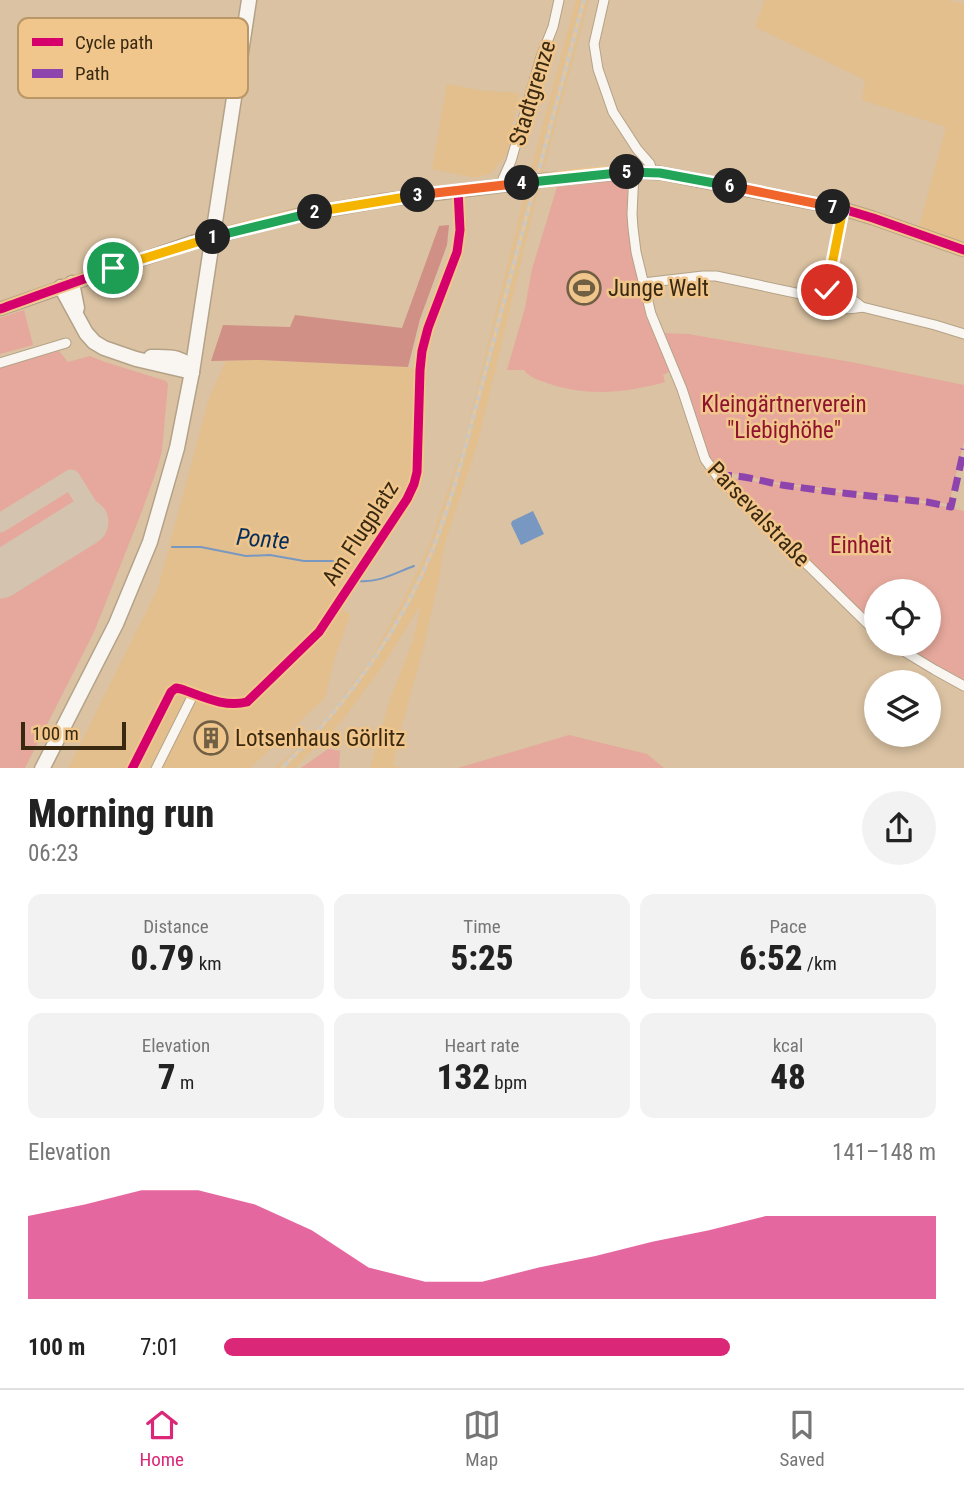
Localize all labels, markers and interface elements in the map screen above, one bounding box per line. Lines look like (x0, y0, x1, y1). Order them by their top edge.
legend (18, 18, 248, 98)
text: Cycle path (75, 31, 153, 54)
street label: Stadtgrenze (504, 37, 561, 149)
text: Path (75, 62, 109, 85)
pin: 5 (610, 154, 644, 190)
text: 5 (622, 160, 631, 183)
pin: 4 (504, 166, 540, 200)
pin: 6 (712, 168, 748, 204)
text: 4 (517, 171, 526, 194)
text: 6 (725, 174, 734, 197)
pin: 3 (400, 178, 436, 212)
text: 3 (413, 183, 422, 206)
pin: 7 (816, 190, 850, 224)
pin: 2 (298, 194, 332, 230)
text: 7 (828, 195, 837, 218)
text: 2 (310, 200, 319, 223)
pin: 1 (196, 219, 230, 254)
text: 1 (208, 225, 217, 248)
pin (83, 238, 143, 298)
icon: arrive (94, 249, 132, 287)
pin (797, 260, 857, 320)
sports icon: Junge Welt (565, 269, 603, 307)
icon: check (808, 271, 846, 309)
place label: Junge Welt (608, 275, 709, 302)
park label: Kleingärtnerverein "Liebighöhe" (701, 391, 867, 444)
street label: Parsevalstraße (702, 456, 815, 572)
street label: Am Flugplatz (317, 476, 404, 591)
water label: Ponte (235, 523, 291, 555)
park label: Einheit (830, 532, 892, 559)
map controls (864, 579, 941, 747)
button: locate (864, 579, 941, 656)
button: layers (864, 670, 941, 747)
building icon: Lotsenhaus Görlitz (192, 719, 230, 757)
scale bar (21, 720, 126, 751)
text: 100 m (32, 722, 79, 745)
place label: Lotsenhaus Görlitz (235, 725, 405, 752)
button: share (862, 791, 936, 865)
text: Morning run (28, 792, 214, 836)
text: 06:23 (28, 840, 79, 867)
text: Distance (143, 915, 209, 938)
text: Time (463, 915, 501, 938)
text: Pace (769, 915, 807, 938)
text: 0.79 (131, 938, 194, 979)
text: 5:25 (450, 938, 514, 979)
text: 6:52 (739, 938, 802, 979)
text: km (194, 952, 222, 975)
text: /km (802, 952, 837, 975)
text: Elevation (142, 1034, 210, 1057)
text: Heart rate (444, 1034, 520, 1057)
text: kcal (773, 1034, 803, 1057)
text: 7 (158, 1057, 176, 1098)
text: 132 (437, 1057, 490, 1098)
text: 48 (770, 1057, 806, 1098)
text: m (176, 1071, 194, 1094)
text: bpm (490, 1071, 527, 1094)
text: Elevation (28, 1139, 111, 1166)
text: 141–148 m (832, 1139, 936, 1166)
text: 100 m (28, 1334, 85, 1361)
text: 7:01 (140, 1334, 179, 1361)
tab: Home (139, 1406, 184, 1471)
tab: Map (463, 1406, 501, 1471)
tab: Saved (779, 1406, 825, 1471)

